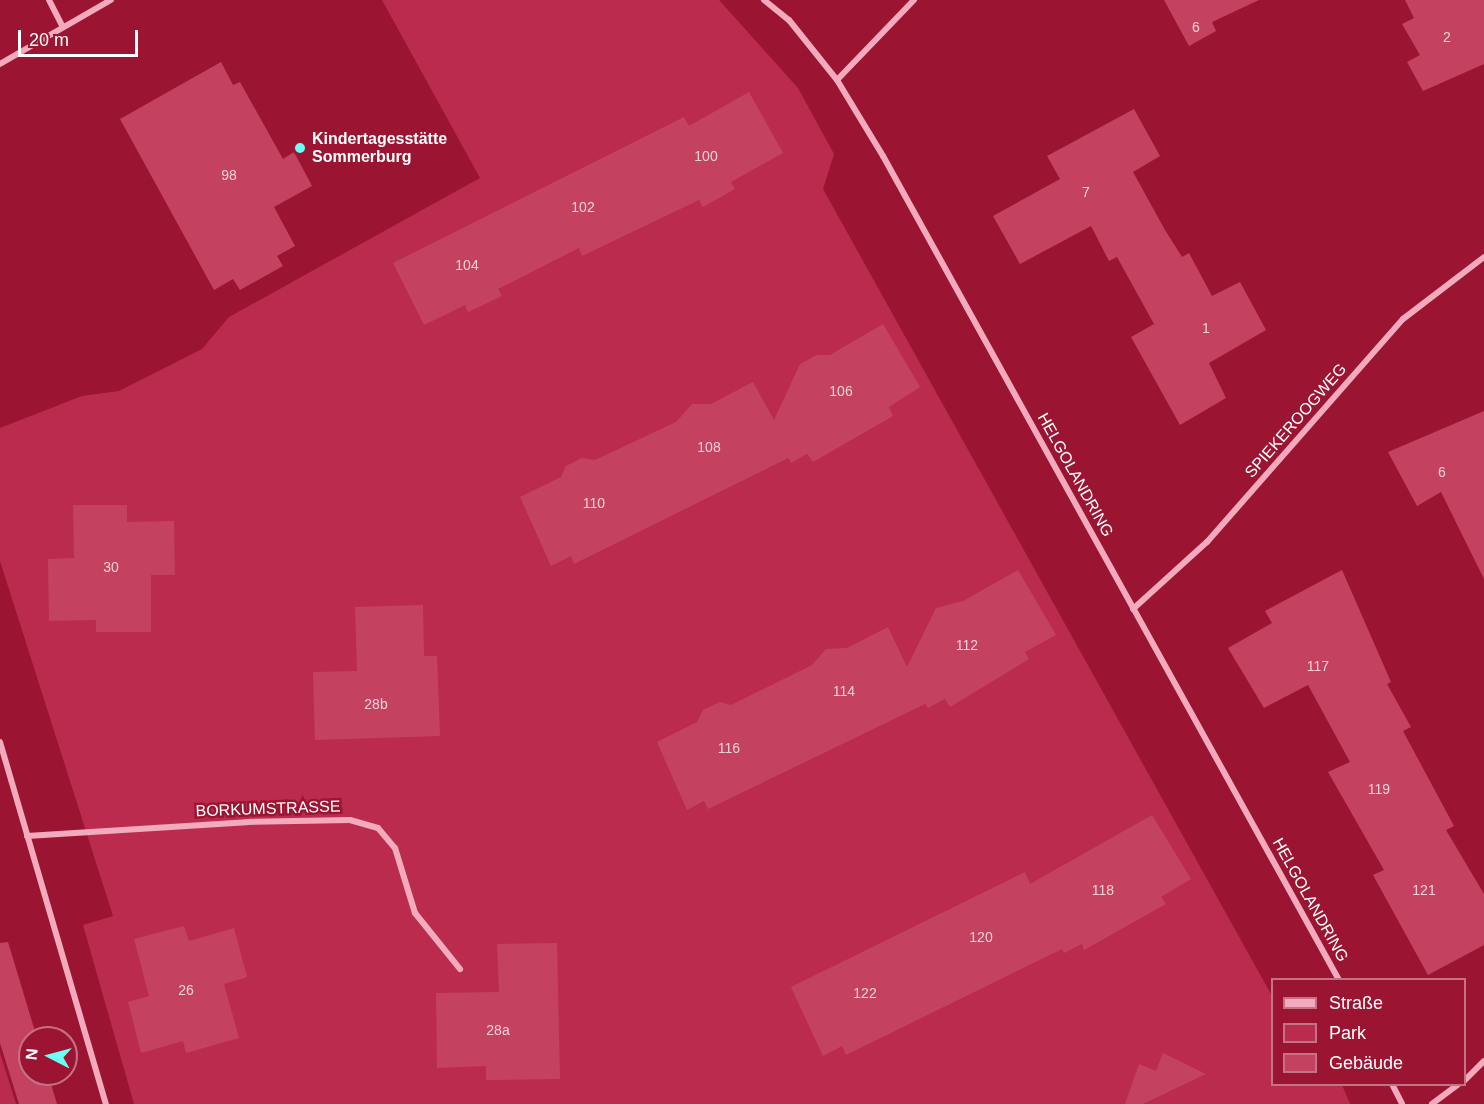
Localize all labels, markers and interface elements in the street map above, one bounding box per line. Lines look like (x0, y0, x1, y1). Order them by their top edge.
scale bar (21, 18, 141, 56)
house number: 6 (1192, 19, 1200, 35)
house number: 2 (1443, 29, 1451, 45)
text: 20 m (29, 30, 69, 50)
place label: Kindertagesstätte Sommerburg (312, 129, 447, 167)
marker: Kindertagesstätte Sommerburg (293, 141, 307, 155)
house number: 100 (694, 148, 718, 164)
house number: 98 (221, 167, 237, 183)
house number: 7 (1082, 184, 1090, 200)
house number: 102 (571, 199, 595, 215)
house number: 104 (455, 257, 479, 273)
house number: 1 (1202, 320, 1210, 336)
street label: SPIEKEROOGWEG (1241, 360, 1351, 482)
house number: 106 (829, 383, 853, 399)
street label: HELGOLANDRING (1033, 410, 1117, 540)
house number: 108 (697, 439, 721, 455)
house number: 6 (1438, 464, 1446, 480)
house number: 110 (583, 495, 605, 511)
house number: 30 (103, 559, 119, 575)
house number: 112 (956, 637, 978, 653)
house number: 117 (1307, 658, 1329, 674)
house number: 114 (833, 683, 855, 699)
house number: 28b (364, 696, 388, 712)
house number: 116 (718, 740, 740, 756)
house number: 119 (1368, 781, 1390, 797)
street label: BORKUMSTRASSE (195, 797, 341, 821)
street label: HELGOLANDRING (1268, 835, 1352, 965)
house number: 118 (1092, 882, 1114, 898)
house number: 121 (1412, 882, 1436, 898)
house number: 120 (969, 929, 993, 945)
legend (1271, 978, 1466, 1086)
house number: 26 (178, 982, 194, 998)
house number: 122 (853, 985, 877, 1001)
text: Straße (1329, 993, 1383, 1013)
house number: 28a (486, 1022, 510, 1038)
text: Park (1329, 1023, 1366, 1043)
north arrow (18, 1026, 78, 1086)
text: N (23, 1048, 41, 1061)
text: Gebäude (1329, 1053, 1403, 1073)

